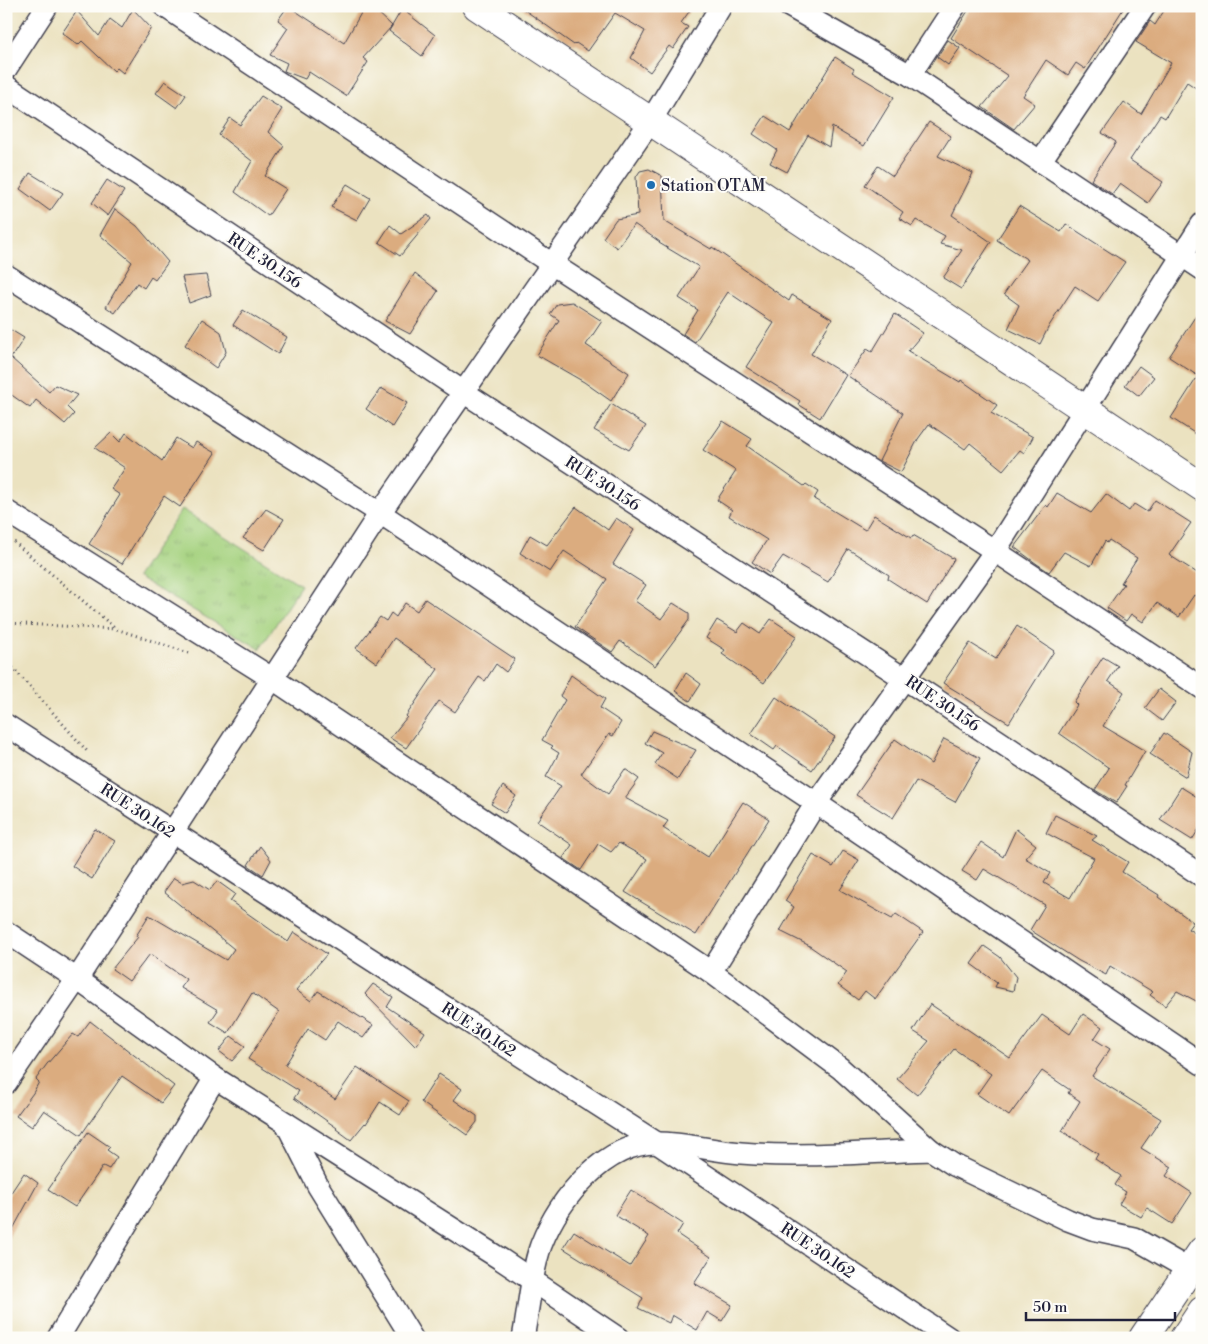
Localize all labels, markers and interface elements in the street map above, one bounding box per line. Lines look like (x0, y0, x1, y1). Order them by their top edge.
place label: Station OTAM (661, 176, 766, 196)
marker: Station OTAM (645, 179, 657, 191)
street label: RUE 30.156 (223, 229, 306, 293)
street label: RUE 30.156 (561, 452, 644, 516)
street label: RUE 30.156 (901, 672, 984, 736)
street label: RUE 30.162 (96, 779, 179, 842)
street label: RUE 30.162 (437, 998, 520, 1061)
street label: RUE 30.162 (776, 1219, 858, 1283)
scale bar (1026, 1289, 1174, 1321)
text: 50 m (1033, 1298, 1067, 1317)

